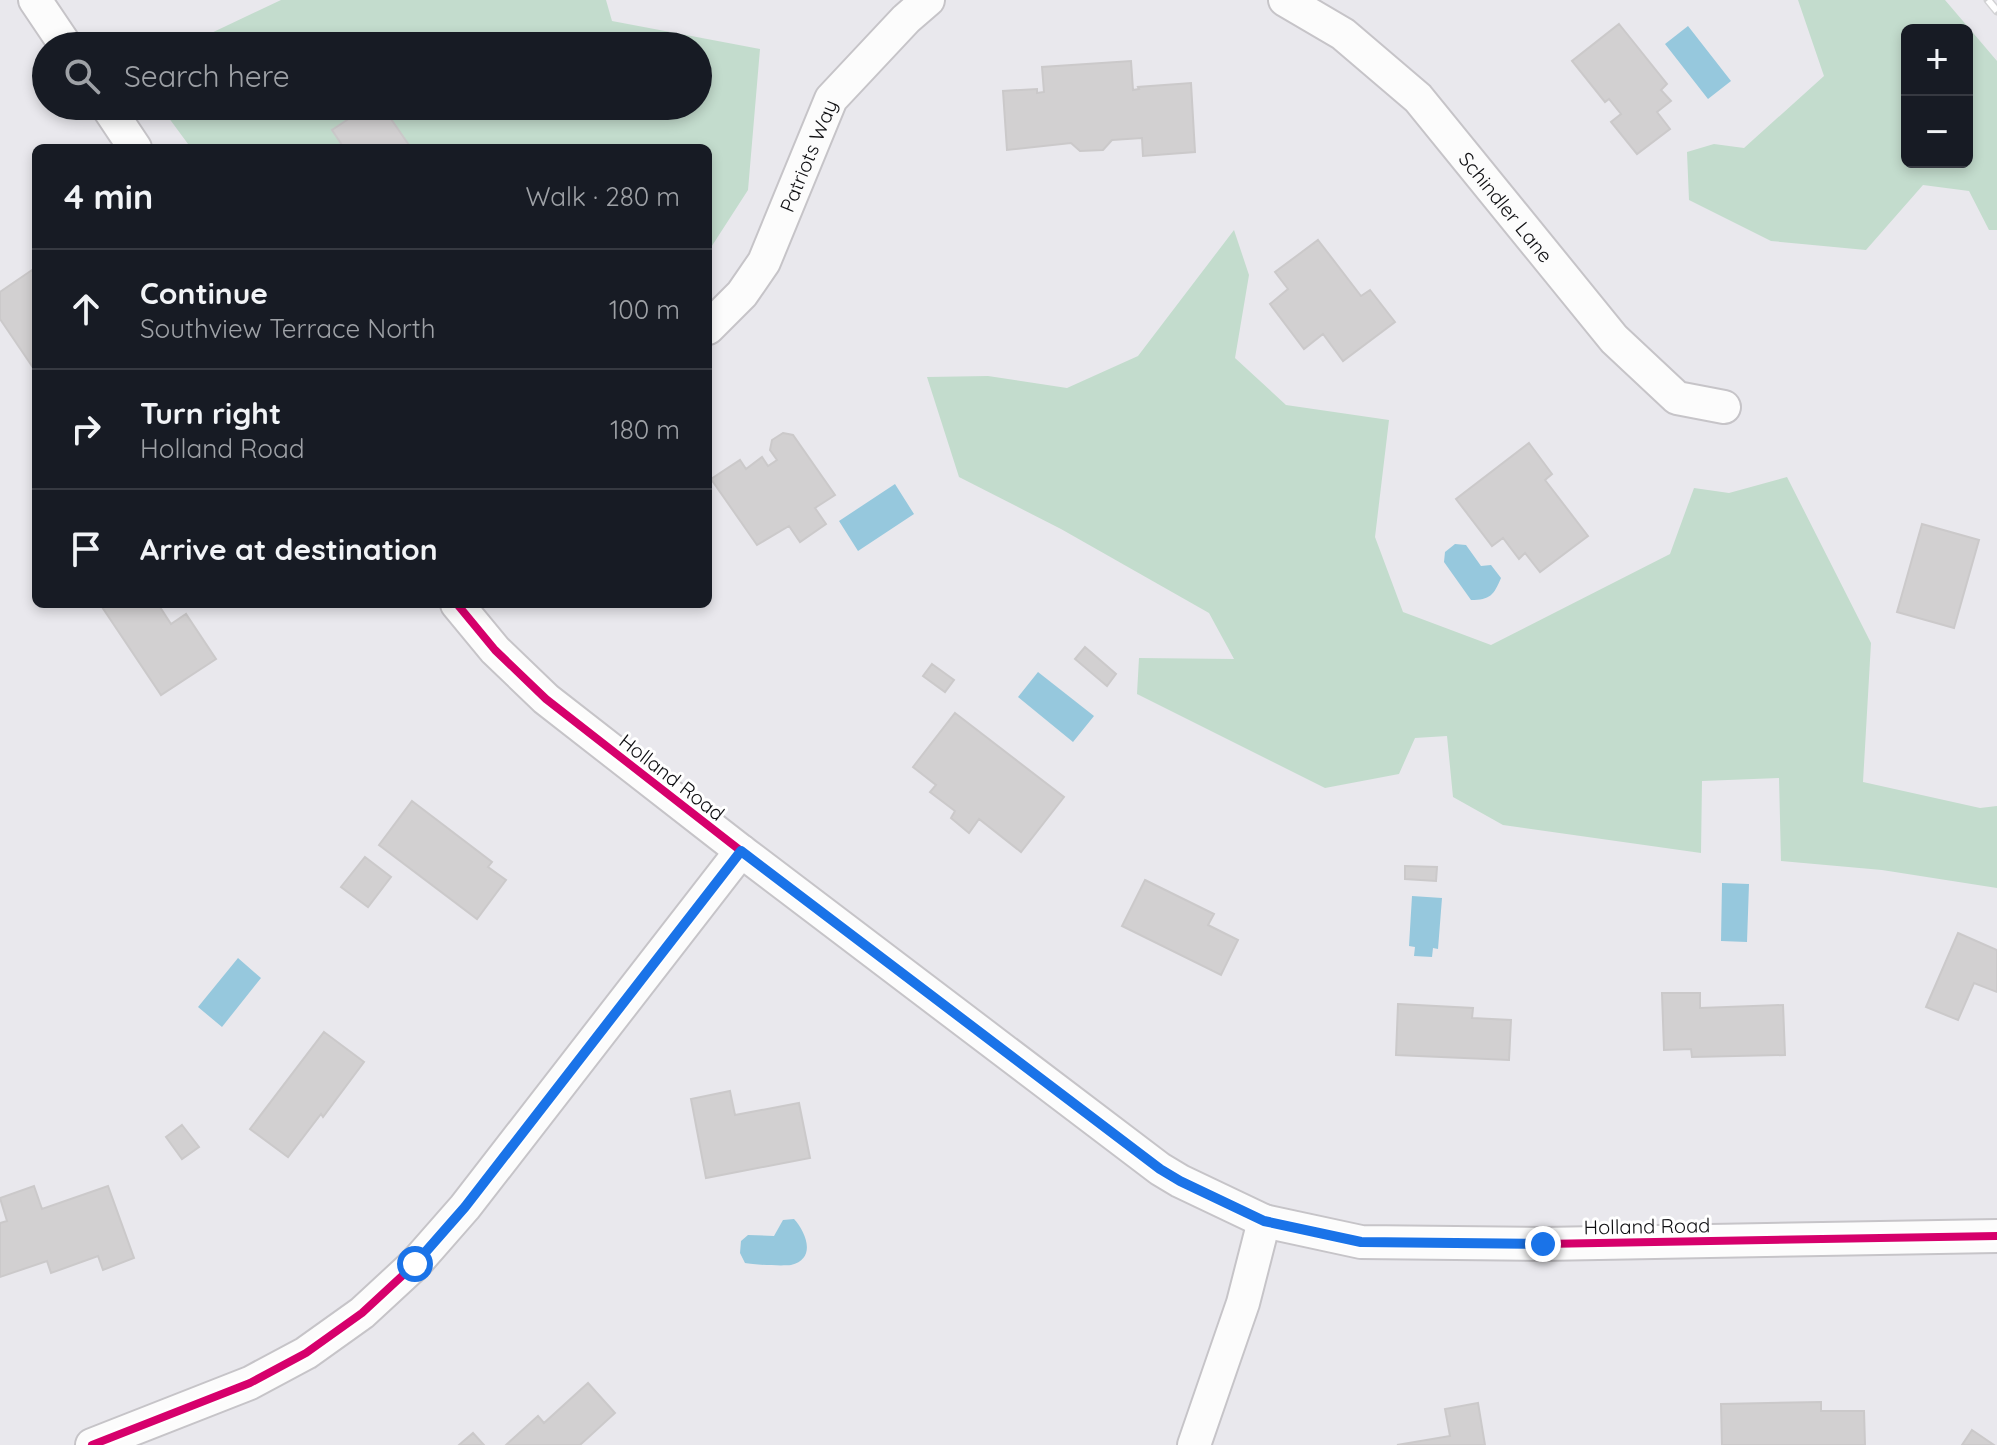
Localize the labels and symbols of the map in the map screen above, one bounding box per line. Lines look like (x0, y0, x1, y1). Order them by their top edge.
street label: Patriots Way (773, 96, 842, 216)
street label: Schindler Lane (1454, 146, 1559, 267)
street label: Holland Road (614, 728, 730, 826)
street label: Holland Road (1584, 1212, 1710, 1240)
route end (1525, 1226, 1561, 1262)
route start (397, 1246, 433, 1282)

